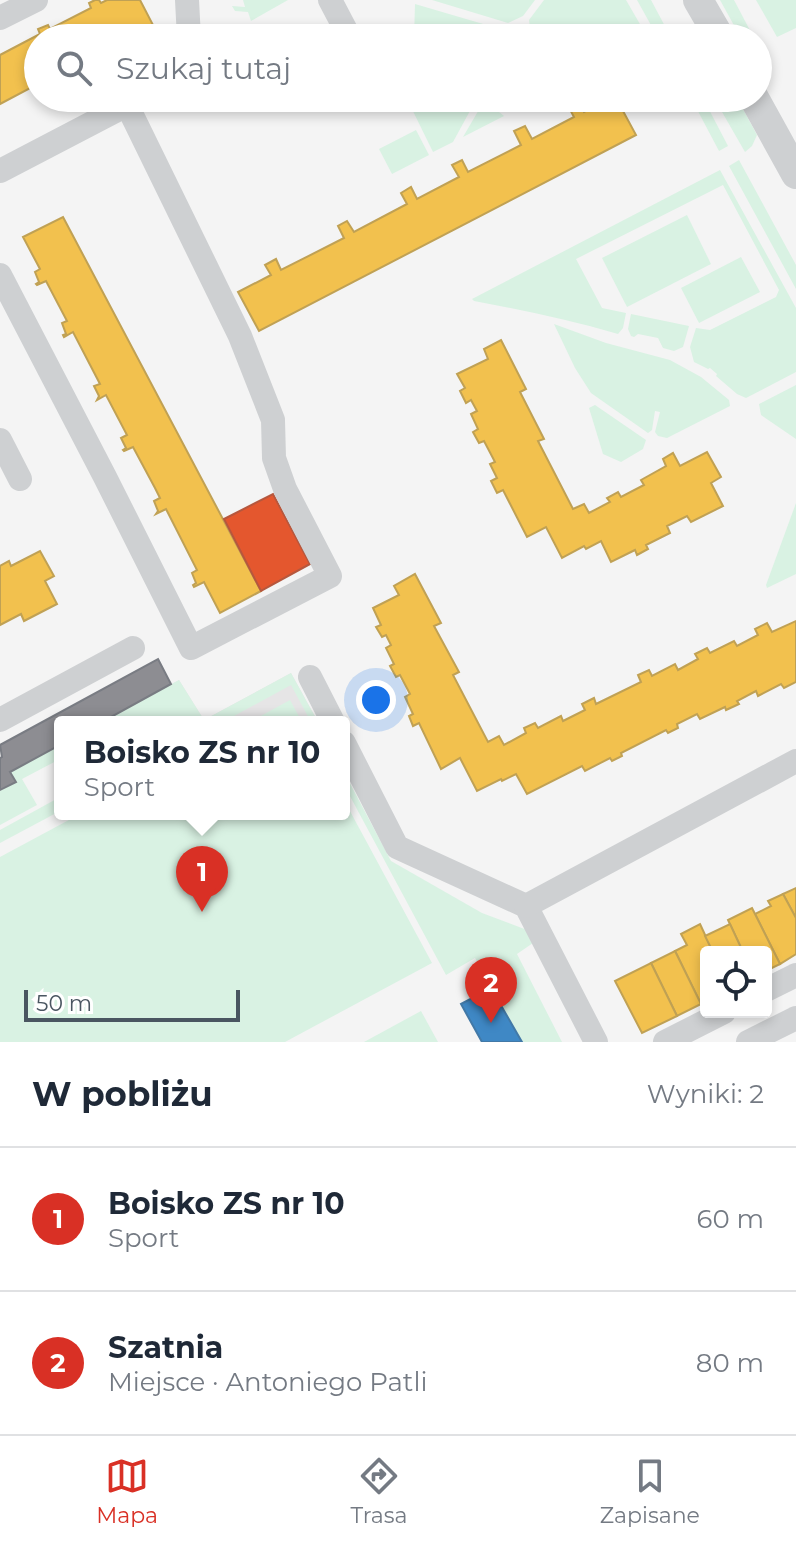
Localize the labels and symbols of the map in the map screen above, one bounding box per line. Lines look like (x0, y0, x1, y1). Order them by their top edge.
your location (356, 680, 396, 720)
pin: 1 (176, 846, 228, 912)
pin: 2 (465, 957, 517, 1023)
scale bar (24, 986, 240, 1022)

